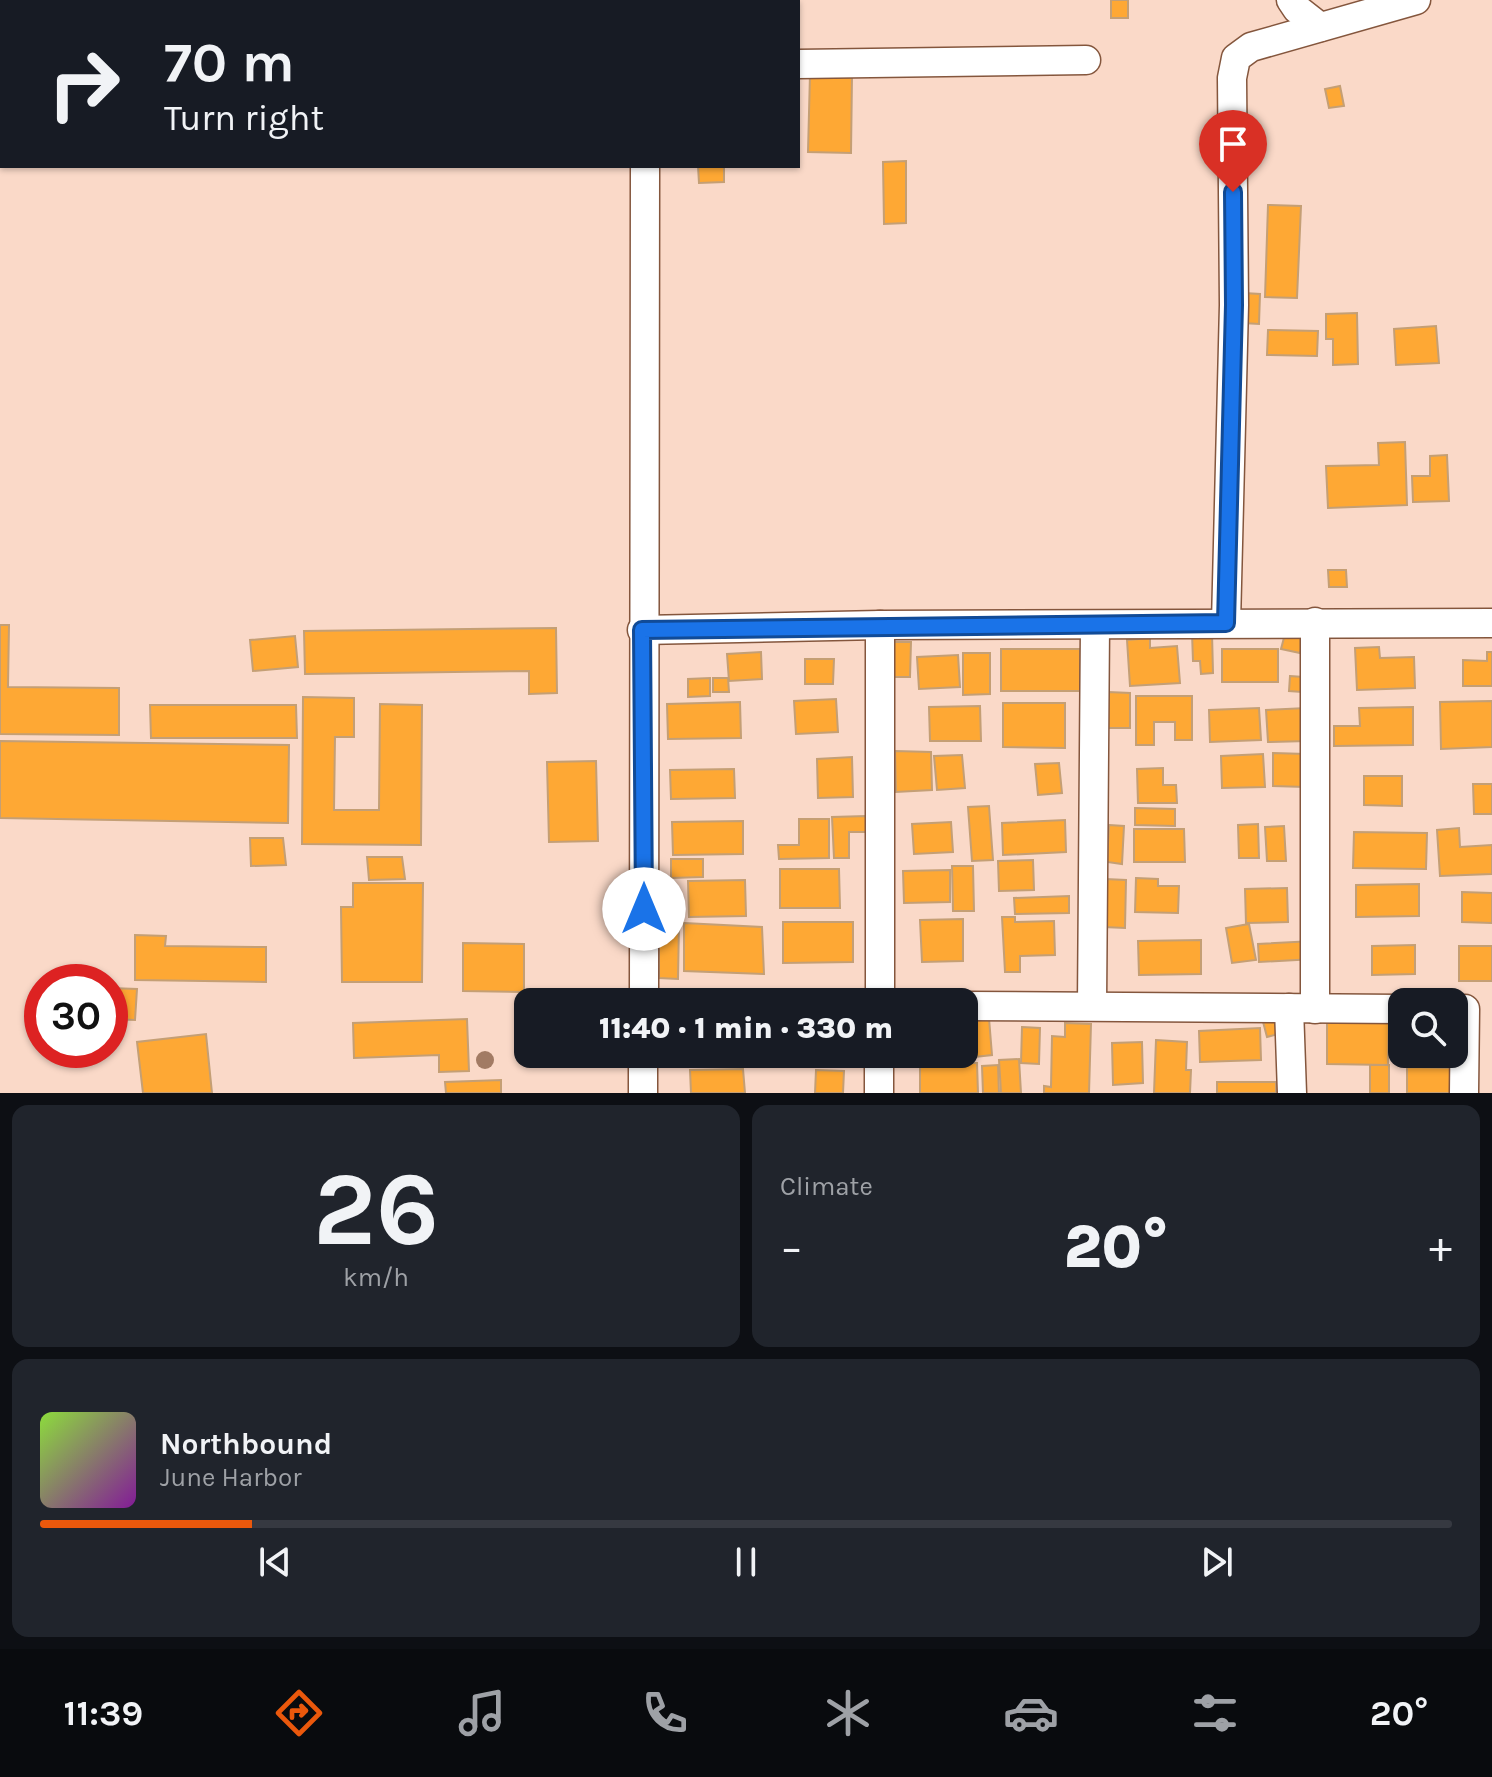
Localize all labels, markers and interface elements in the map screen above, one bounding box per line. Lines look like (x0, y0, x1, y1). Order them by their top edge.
text: 70 m (164, 30, 295, 95)
icon: right (32, 32, 136, 136)
text: Turn right (164, 97, 324, 139)
pin (1199, 110, 1267, 192)
icon: arrive (1211, 122, 1255, 166)
position arrow (602, 867, 686, 951)
speed limit sign: 30 (24, 964, 128, 1068)
map controls (1388, 988, 1468, 1068)
button: search (1388, 988, 1468, 1068)
text: 11:40 · 1 min · 330 m (599, 1010, 893, 1046)
text: 26 (313, 1149, 439, 1270)
text: Climate (780, 1171, 873, 1202)
text: 20° (1064, 1212, 1168, 1282)
text: − (780, 1222, 803, 1273)
text: + (1429, 1222, 1452, 1273)
text: km/h (343, 1262, 409, 1293)
text: Northbound (160, 1426, 332, 1462)
text: June Harbor (160, 1462, 302, 1493)
icon: previous (253, 1540, 297, 1584)
icon: pause (724, 1540, 768, 1584)
icon: next (1195, 1540, 1239, 1584)
icon: directions (271, 1685, 327, 1741)
icon: music (454, 1685, 510, 1741)
icon: phone (637, 1685, 693, 1741)
icon: climate (820, 1685, 876, 1741)
icon: car (1003, 1685, 1059, 1741)
icon: filters (1187, 1685, 1243, 1741)
text: 11:39 (64, 1692, 143, 1734)
text: 20° (1370, 1692, 1428, 1734)

